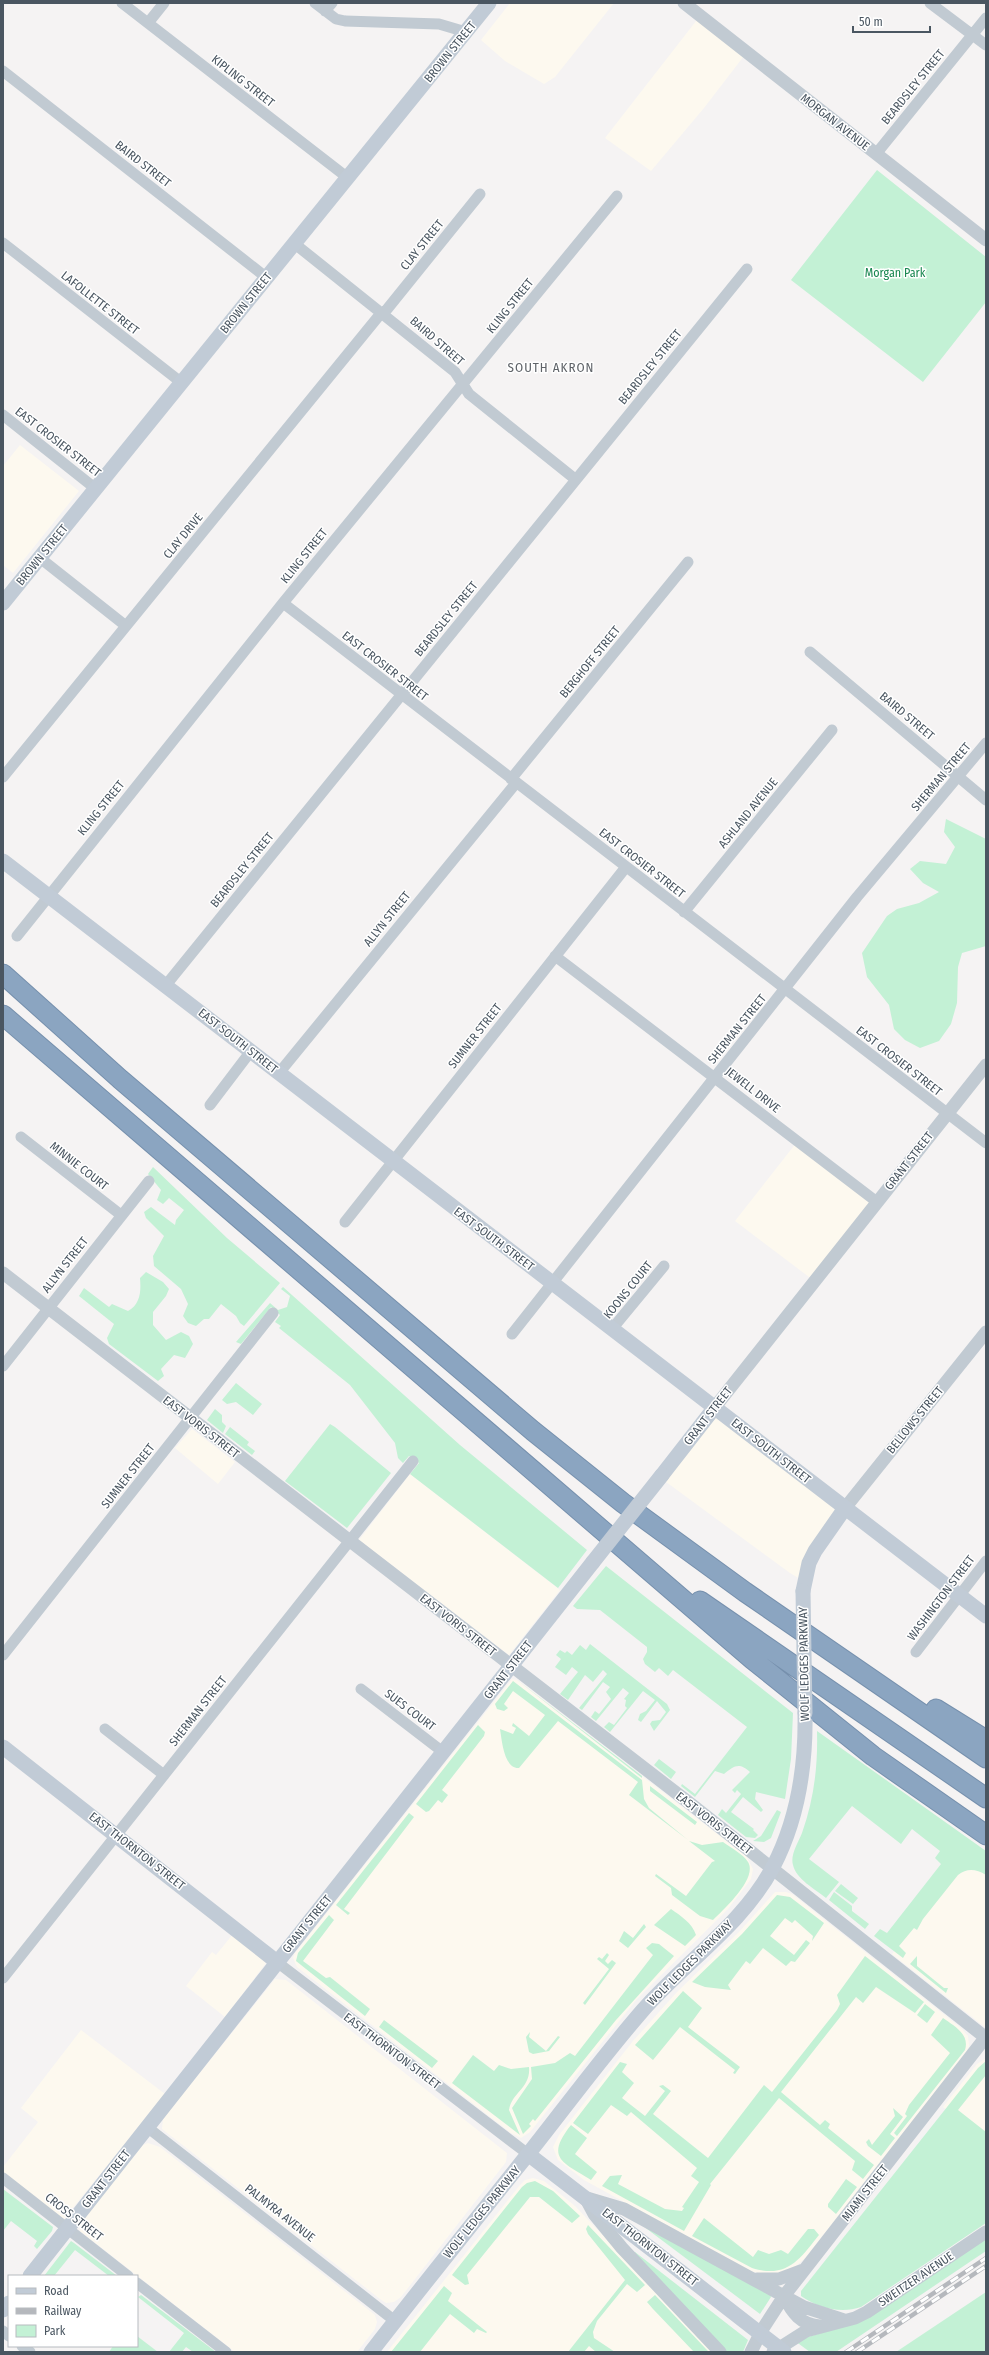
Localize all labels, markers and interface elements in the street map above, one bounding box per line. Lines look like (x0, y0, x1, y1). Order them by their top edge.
scale bar (853, 8, 930, 34)
text: 50 m (859, 15, 883, 29)
street label: BROWN STREET (421, 18, 479, 85)
street label: BEARDSLEY STREET (879, 46, 948, 127)
street label: KIPLING STREET (209, 52, 278, 110)
street label: MORGAN AVENUE (798, 91, 873, 153)
street label: BAIRD STREET (112, 138, 174, 190)
street label: CLAY STREET (398, 217, 447, 273)
park label: Morgan Park (865, 266, 926, 280)
street label: LAFOLLETTE STREET (58, 268, 142, 338)
street label: BROWN STREET (217, 269, 275, 336)
street label: KLING STREET (484, 275, 537, 336)
street label: BAIRD STREET (407, 314, 467, 369)
street label: BEARDSLEY STREET (616, 326, 685, 407)
district label: SOUTH AKRON (508, 360, 594, 375)
street label: EAST CROSIER STREET (12, 404, 104, 480)
street label: CLAY DRIVE (160, 510, 206, 562)
street label: BROWN STREET (13, 521, 71, 588)
street label: KLING STREET (278, 525, 331, 586)
street label: BEARDSLEY STREET (412, 578, 481, 659)
street label: BERGHOFF STREET (557, 623, 623, 701)
street label: EAST CROSIER STREET (339, 628, 431, 704)
street label: BAIRD STREET (877, 689, 937, 743)
street label: SHERMAN STREET (908, 740, 974, 814)
street label: ASHLAND AVENUE (715, 775, 781, 851)
street label: KLING STREET (75, 777, 128, 838)
street label: EAST CROSIER STREET (596, 825, 688, 901)
street label: BEARDSLEY STREET (208, 829, 277, 910)
street label: ALLYN STREET (361, 888, 414, 949)
street label: SHERMAN STREET (705, 991, 769, 1066)
street label: SUMNER STREET (445, 1000, 505, 1071)
street label: EAST SOUTH STREET (196, 1006, 281, 1077)
street label: EAST CROSIER STREET (853, 1023, 945, 1099)
street label: JEWELL DRIVE (723, 1064, 783, 1116)
street label: GRANT STREET (882, 1129, 936, 1193)
street label: MINNIE COURT (47, 1139, 111, 1193)
street label: EAST SOUTH STREET (451, 1204, 537, 1274)
street label: ALLYN STREET (39, 1234, 91, 1296)
street label: KOONS COURT (601, 1258, 656, 1321)
street label: BELLOWS STREET (884, 1383, 947, 1456)
street label: GRANT STREET (681, 1384, 735, 1448)
street label: EAST VORIS STREET (160, 1393, 242, 1461)
street label: EAST SOUTH STREET (729, 1416, 814, 1487)
street label: SUMNER STREET (98, 1440, 158, 1511)
street label: WASHINGTON STREET (904, 1552, 978, 1643)
street label: EAST VORIS STREET (417, 1591, 499, 1659)
street label: WOLF LEDGES PARKWAY (796, 1607, 812, 1721)
street label: GRANT STREET (481, 1638, 535, 1702)
street label: SHERMAN STREET (166, 1673, 230, 1749)
street label: SUES COURT (382, 1686, 438, 1734)
street label: EAST VORIS STREET (673, 1789, 755, 1857)
street label: EAST THORNTON STREET (86, 1809, 188, 1893)
street label: GRANT STREET (280, 1892, 335, 1956)
street label: WOLF LEDGES PARKWAY (645, 1918, 735, 2008)
street label: EAST THORNTON STREET (341, 2010, 444, 2092)
street label: GRANT STREET (79, 2147, 133, 2211)
street label: MIAMI STREET (839, 2162, 891, 2224)
street label: WOLF LEDGES PARKWAY (441, 2163, 523, 2261)
street label: PALMYRA AVENUE (242, 2181, 318, 2245)
street label: CROSS STREET (42, 2190, 106, 2244)
street label: EAST THORNTON STREET (599, 2205, 701, 2289)
street label: SWEITZER AVENUE (876, 2249, 956, 2309)
legend (8, 2275, 138, 2347)
text: Road (44, 2284, 69, 2298)
text: Railway (44, 2304, 82, 2318)
text: Park (44, 2324, 66, 2338)

